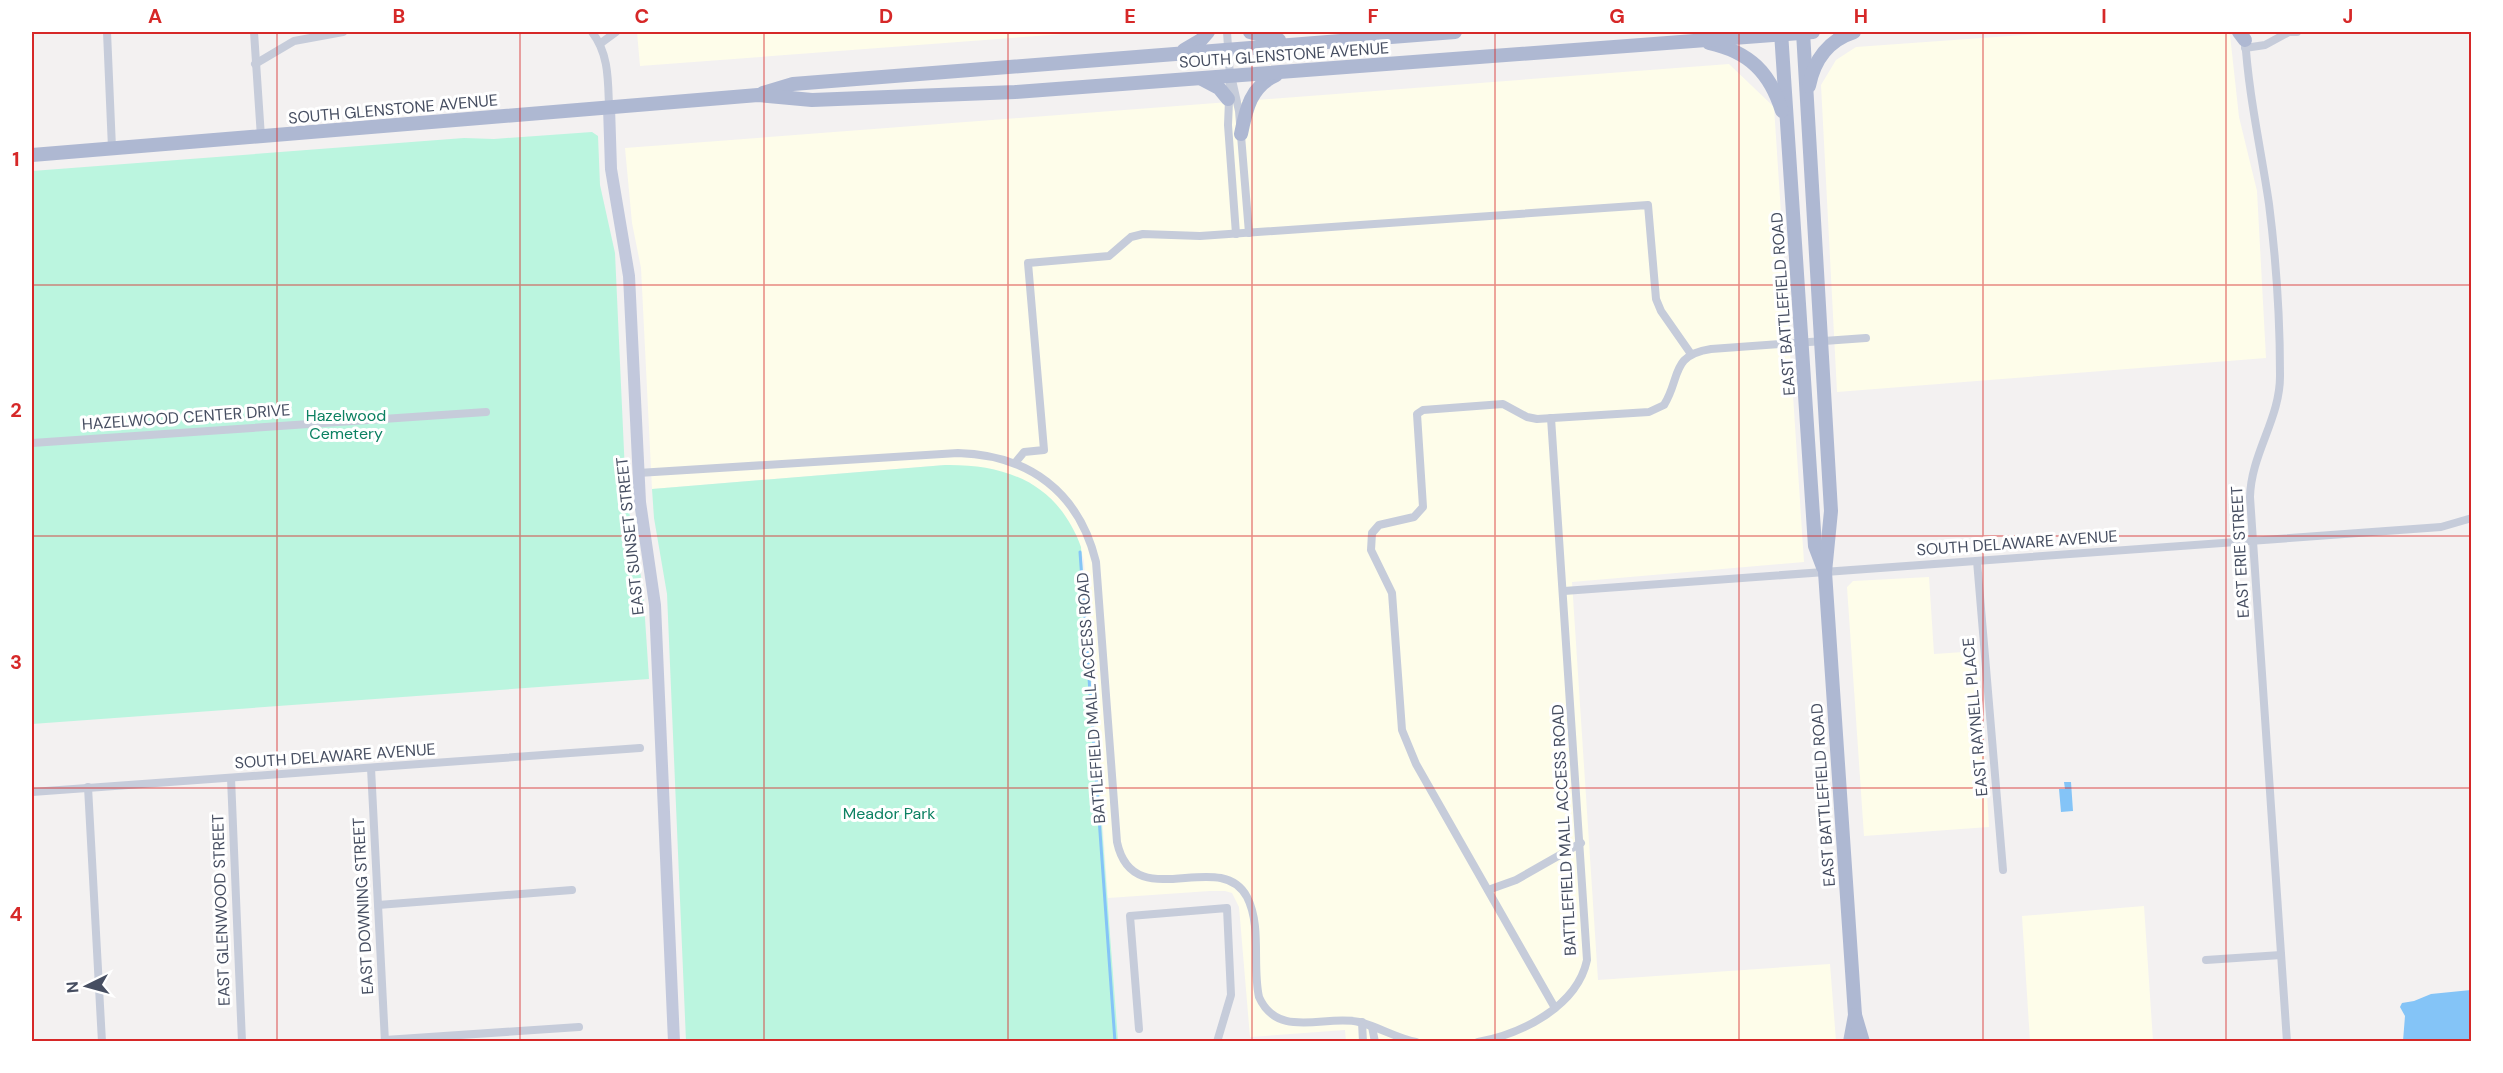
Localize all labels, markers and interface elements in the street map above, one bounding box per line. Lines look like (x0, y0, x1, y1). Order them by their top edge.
text: A (148, 3, 162, 29)
text: B (393, 3, 405, 29)
text: C (635, 3, 649, 29)
text: D (879, 3, 893, 29)
text: E (1124, 3, 1136, 29)
text: F (1367, 3, 1379, 29)
text: G (1609, 3, 1625, 29)
text: H (1854, 3, 1868, 29)
text: I (2101, 3, 2107, 29)
text: J (2343, 3, 2353, 29)
street label: SOUTH GLENSTONE AVENUE (1178, 37, 1390, 73)
street label: SOUTH GLENSTONE AVENUE (287, 89, 499, 129)
text: 1 (12, 146, 20, 172)
street label: EAST BATTLEFIELD ROAD (1766, 212, 1800, 396)
text: 2 (10, 397, 22, 423)
street label: HAZELWOOD CENTER DRIVE (81, 399, 291, 435)
park label: Hazelwood Cemetery (306, 405, 386, 444)
street label: EAST SUNSET STREET (611, 456, 649, 616)
street label: EAST ERIE STREET (2226, 486, 2254, 618)
street label: SOUTH DELAWARE AVENUE (1916, 525, 2118, 561)
street label: BATTLEFIELD MALL ACCESS ROAD (1072, 572, 1110, 824)
street label: EAST RAYNELL PLACE (1958, 637, 1992, 797)
text: 3 (10, 649, 22, 675)
street label: EAST BATTLEFIELD ROAD (1806, 703, 1840, 887)
street label: BATTLEFIELD MALL ACCESS ROAD (1547, 704, 1581, 956)
street label: SOUTH DELAWARE AVENUE (234, 738, 436, 774)
park label: Meador Park (843, 803, 935, 824)
street label: EAST GLENWOOD STREET (207, 814, 235, 1006)
street label: EAST DOWNING STREET (348, 817, 378, 995)
text: 4 (10, 901, 23, 927)
north arrow (57, 956, 117, 1016)
text: N (62, 981, 84, 994)

